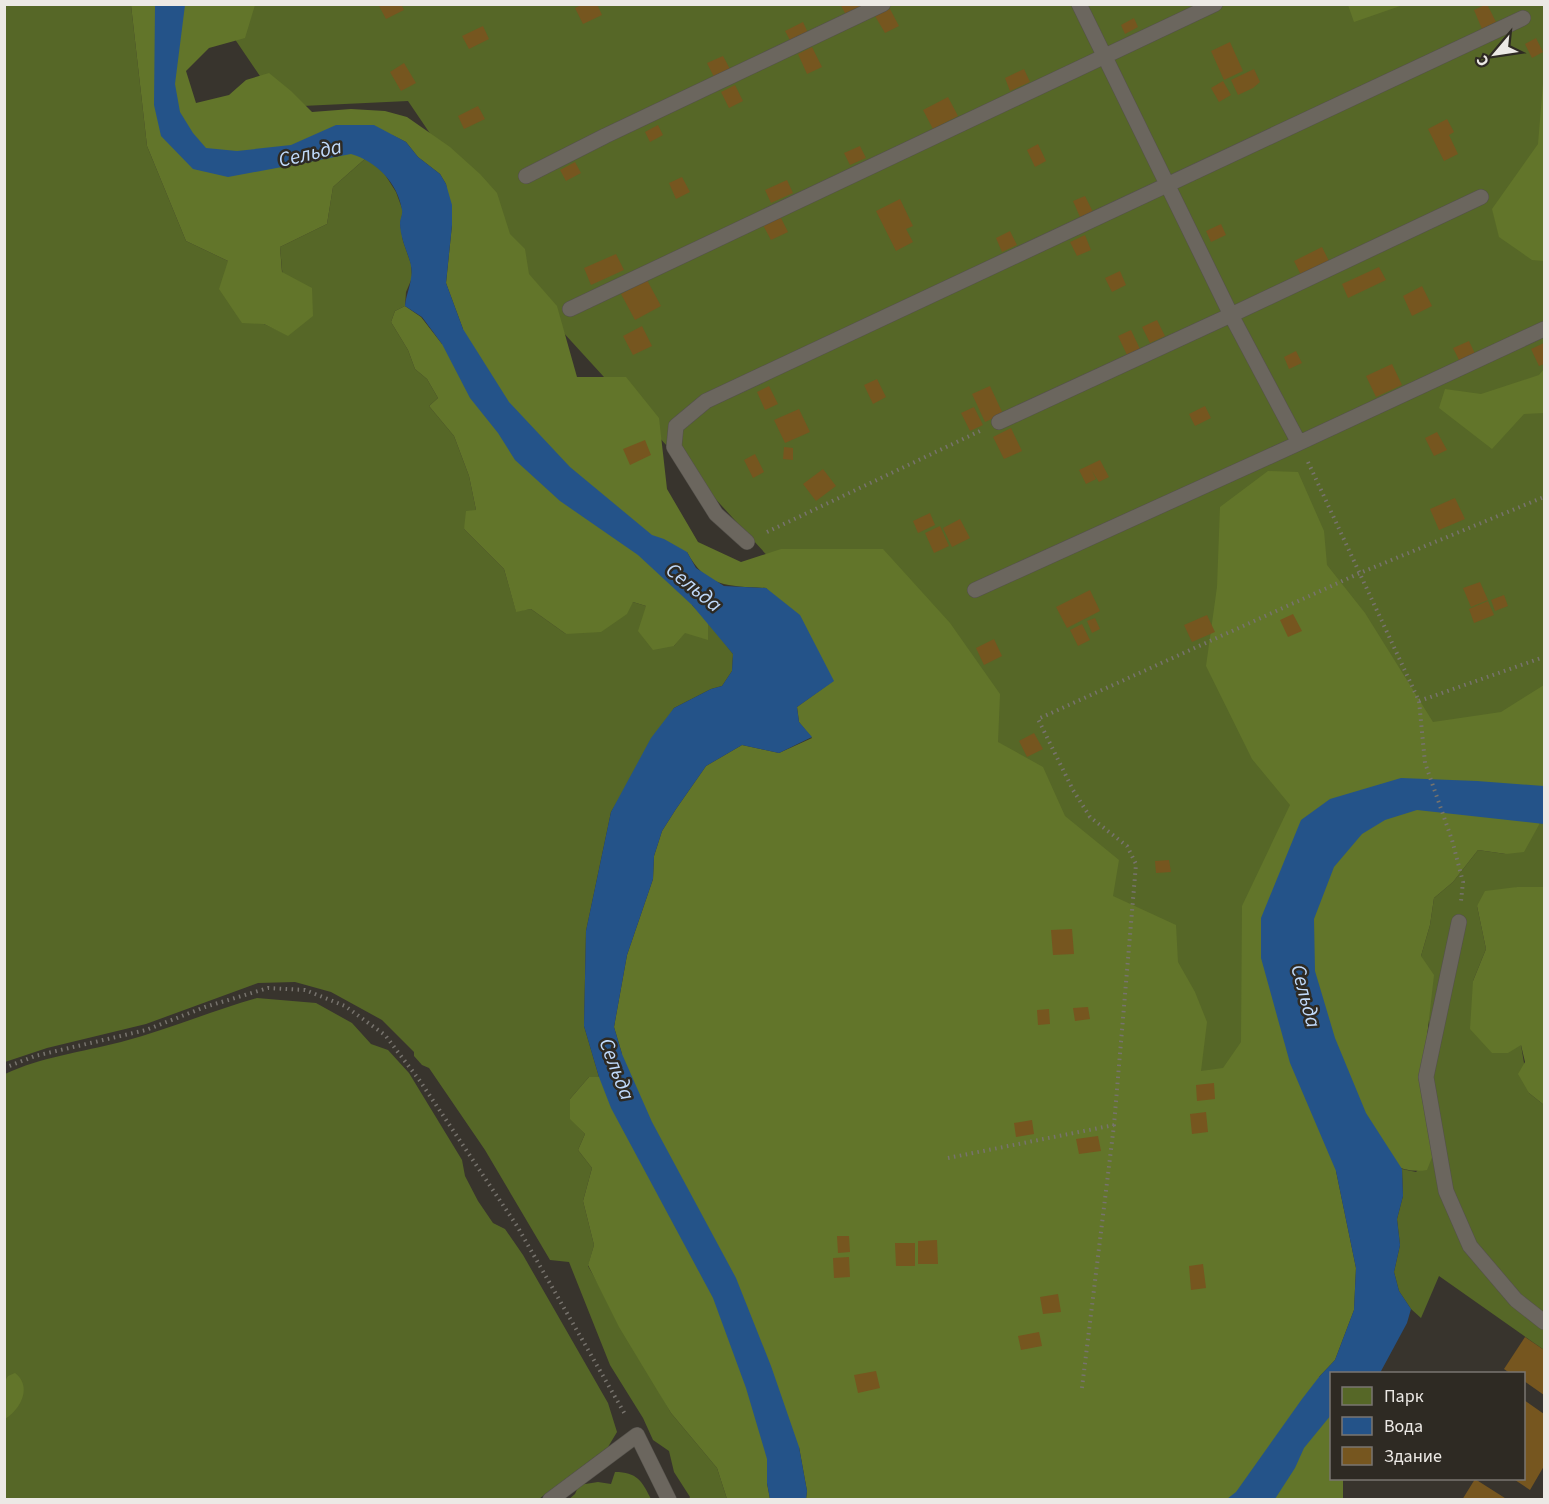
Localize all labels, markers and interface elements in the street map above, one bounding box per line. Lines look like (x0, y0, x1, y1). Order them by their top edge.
north arrow (1465, 24, 1525, 84)
text: С (1471, 51, 1495, 70)
water label: Сельда (275, 131, 345, 175)
water label: Сельда (660, 555, 728, 619)
water label: Сельда (1283, 961, 1329, 1031)
water label: Сельда (591, 1034, 643, 1104)
legend (1330, 1372, 1525, 1480)
text: Парк (1384, 1384, 1424, 1409)
text: Вода (1384, 1414, 1423, 1439)
text: Здание (1384, 1444, 1442, 1469)

